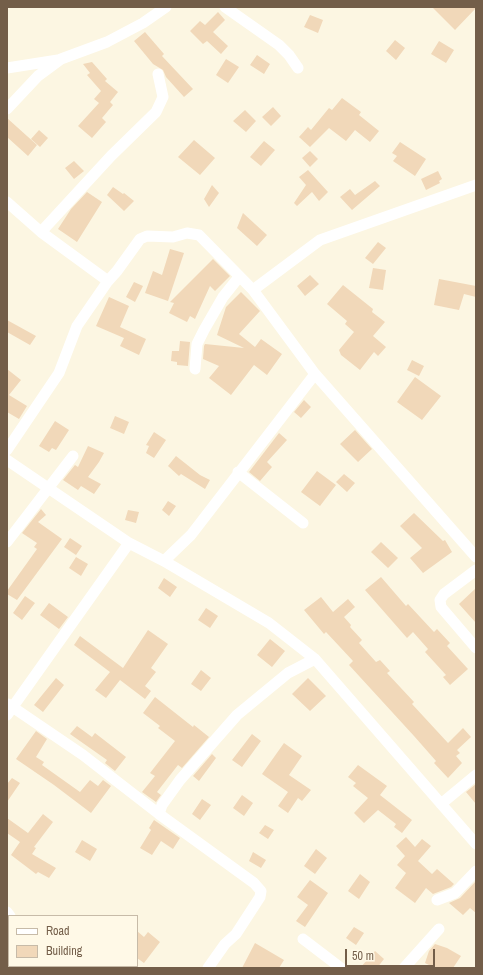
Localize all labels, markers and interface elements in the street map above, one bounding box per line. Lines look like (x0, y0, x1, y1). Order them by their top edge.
legend (8, 915, 138, 967)
text: Road (46, 923, 70, 939)
scale bar (347, 941, 437, 967)
text: Building (46, 943, 82, 959)
text: 50 m (352, 948, 374, 964)

